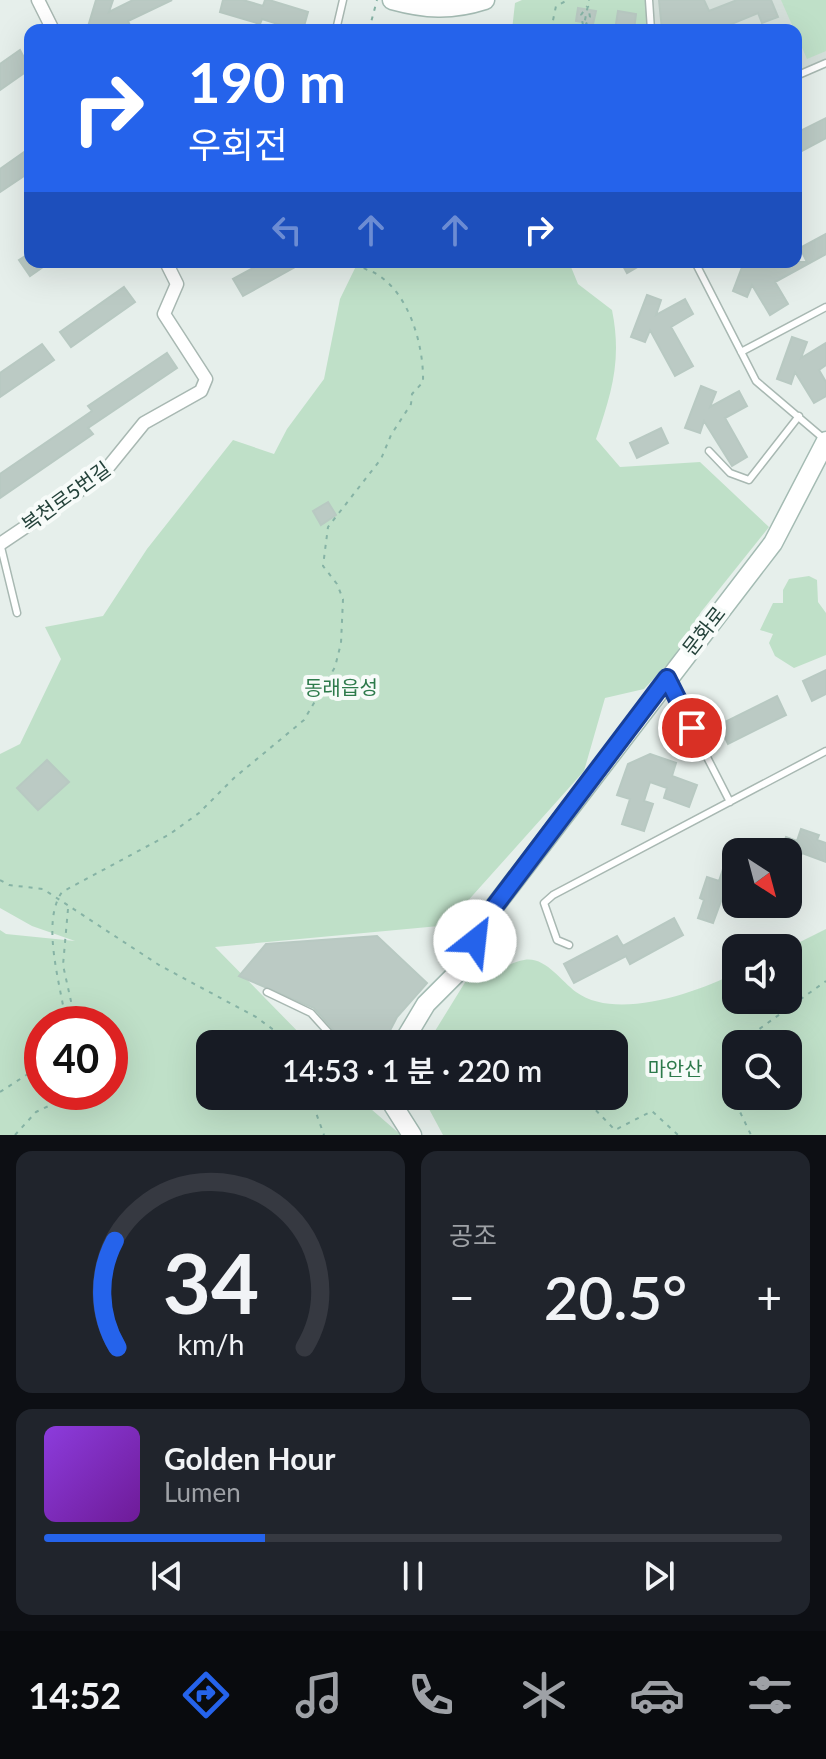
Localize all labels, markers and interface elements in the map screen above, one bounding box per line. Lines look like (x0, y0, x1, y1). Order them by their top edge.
text: 190 m (188, 48, 346, 115)
icon: right (56, 56, 160, 160)
text: 우회전 (188, 122, 287, 166)
icon: left (265, 208, 309, 252)
icon: ahead (349, 208, 393, 252)
icon: ahead (433, 208, 477, 252)
icon: right (517, 208, 561, 252)
street label: 복천로5번길 (16, 456, 114, 536)
street label: 문화로 (677, 601, 730, 660)
park label: 동래읍성 (304, 675, 378, 699)
pin (658, 694, 726, 762)
icon: arrive (670, 706, 714, 750)
north arrow (722, 838, 802, 918)
map controls (722, 838, 802, 1110)
position arrow (433, 899, 517, 983)
button: sound (722, 934, 802, 1014)
speed limit sign: 40 (24, 1006, 128, 1110)
button: search (722, 1030, 802, 1110)
text: 14:53 · 1 분 · 220 m (282, 1052, 542, 1088)
park label: 마안산 (647, 1056, 703, 1080)
text: 공조 (449, 1219, 497, 1251)
text: 34 (162, 1232, 259, 1332)
text: 20.5° (544, 1261, 687, 1333)
text: − (449, 1271, 475, 1323)
text: + (756, 1271, 782, 1323)
text: km/h (177, 1327, 244, 1361)
text: Golden Hour (164, 1440, 336, 1476)
text: Lumen (164, 1476, 241, 1508)
icon: previous (145, 1554, 189, 1598)
icon: pause (391, 1554, 435, 1598)
icon: next (637, 1554, 681, 1598)
icon: directions (178, 1667, 234, 1723)
icon: music (291, 1667, 347, 1723)
icon: phone (403, 1667, 459, 1723)
icon: climate (516, 1667, 572, 1723)
icon: car (629, 1667, 685, 1723)
icon: filters (742, 1667, 798, 1723)
text: 14:52 (28, 1673, 121, 1717)

